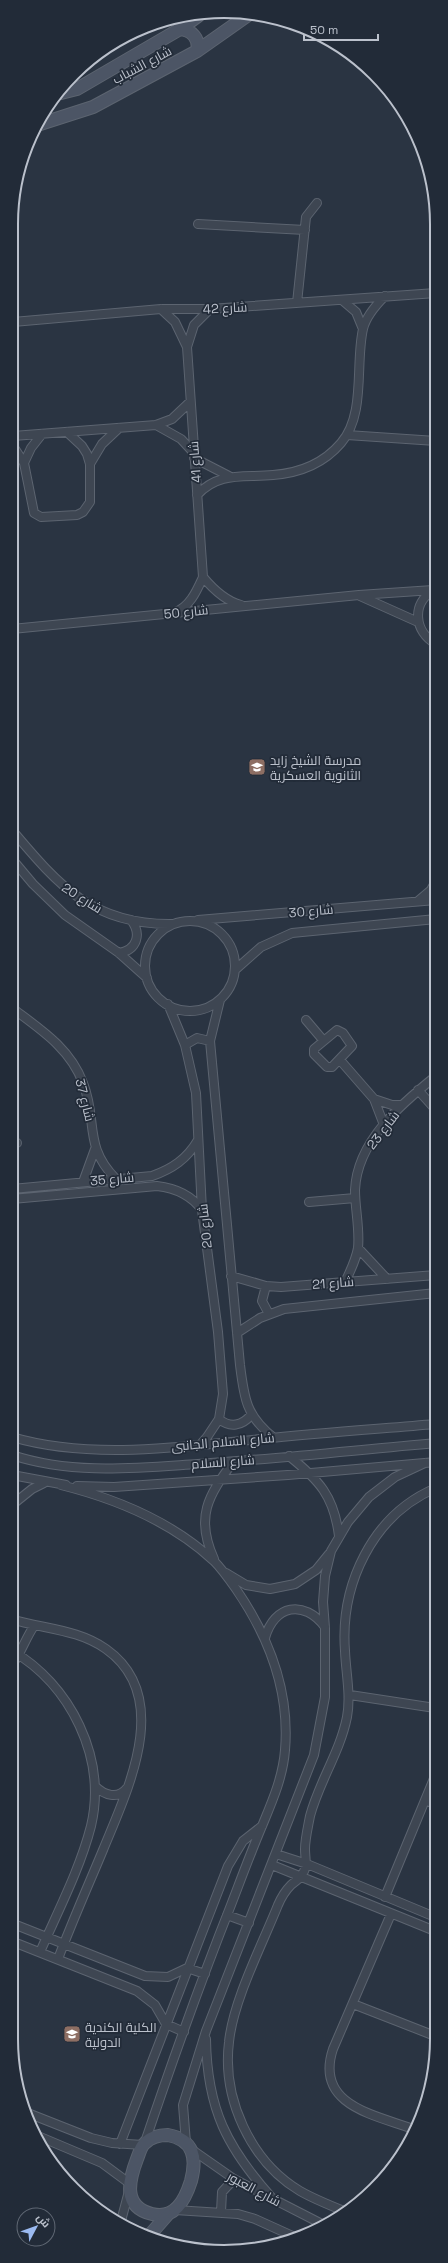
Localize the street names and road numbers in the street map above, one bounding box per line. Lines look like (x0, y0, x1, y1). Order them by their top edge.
street label: شارع الشباب (109, 42, 175, 88)
street label: شارع 42 (202, 298, 248, 318)
street label: شارع 41 (185, 441, 205, 483)
street label: شارع 50 (163, 601, 209, 623)
street label: شارع 20 (59, 879, 105, 917)
street label: شارع 30 (288, 901, 334, 921)
street label: شارع 37 (71, 1077, 99, 1123)
street label: شارع 23 (363, 1107, 403, 1153)
street label: شارع 35 (89, 1169, 135, 1189)
street label: شارع 20 (194, 1203, 216, 1249)
street label: شارع 21 (312, 1273, 354, 1293)
street label: شارع السلام الجانبى (171, 1429, 275, 1456)
street label: شارع السلام (191, 1451, 255, 1474)
street label: شارع العبور (223, 2167, 284, 2210)

